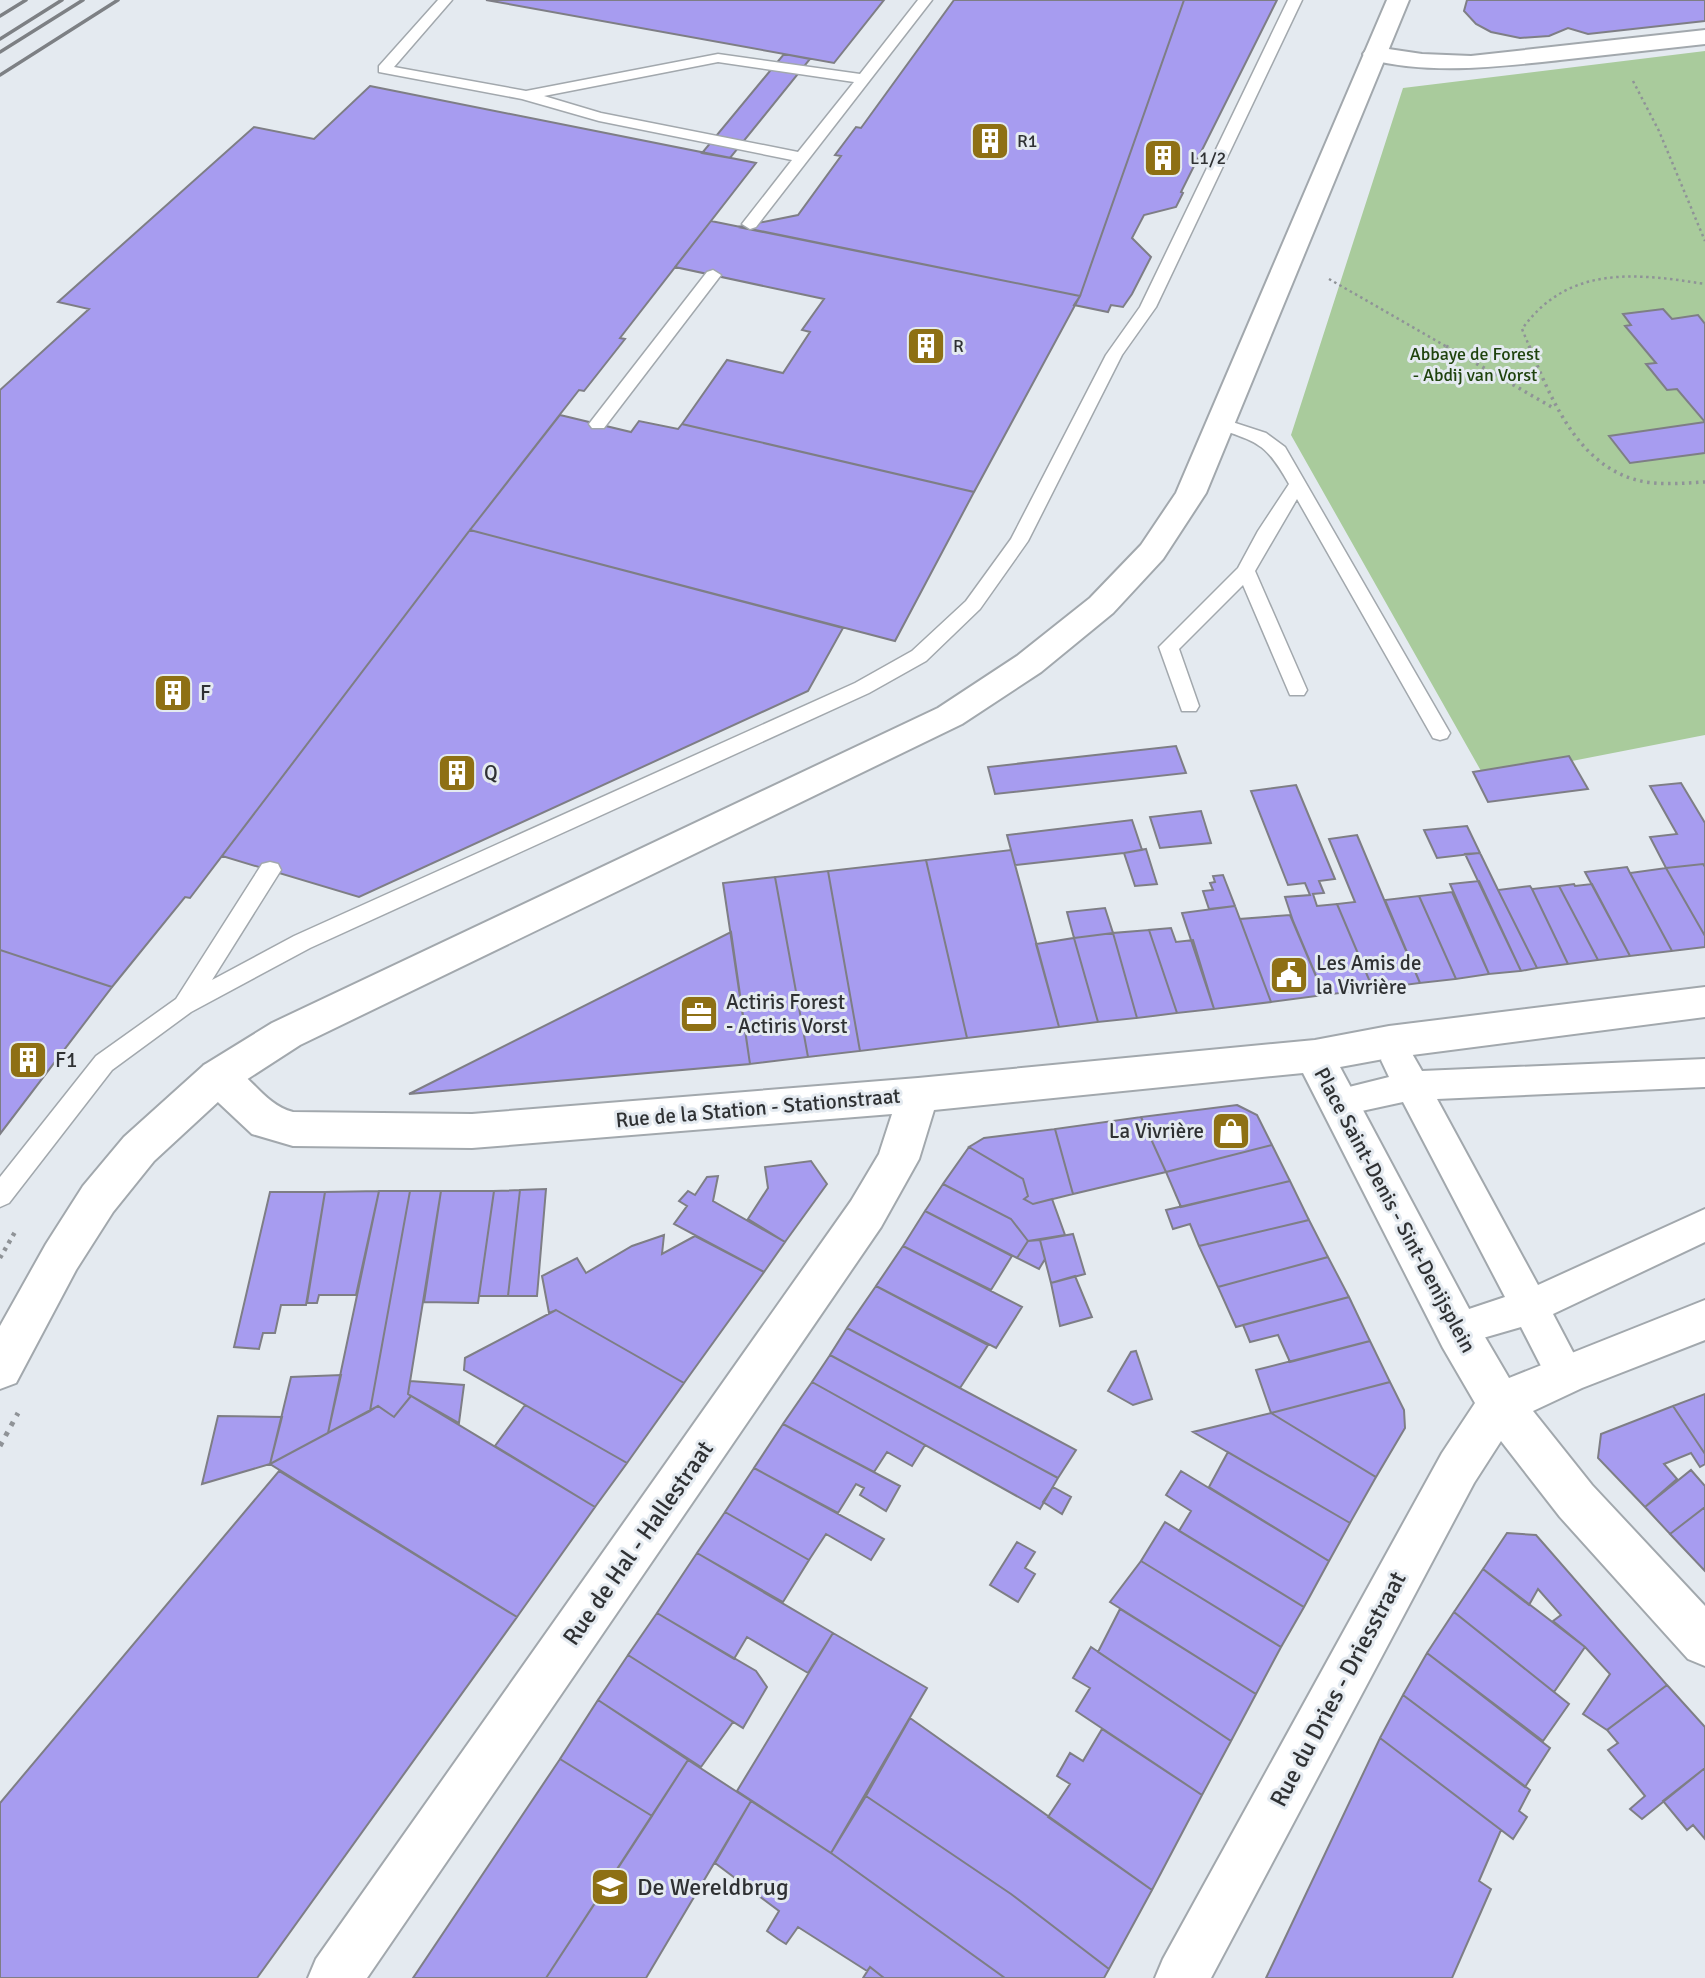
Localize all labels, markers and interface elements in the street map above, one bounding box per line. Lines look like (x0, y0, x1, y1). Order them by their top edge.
building icon: R1 (969, 120, 1011, 162)
place label: R1 (1017, 130, 1038, 152)
building icon: L1/2 (1142, 137, 1184, 179)
place label: L1/2 (1190, 147, 1226, 169)
building icon: R (905, 325, 947, 367)
place label: R (953, 335, 964, 357)
park label: Abbaye de Forest - Abdij van Vorst (1410, 343, 1540, 386)
building icon: F (152, 672, 194, 714)
place label: F (200, 680, 211, 706)
building icon: Q (436, 752, 478, 794)
place label: Q (484, 760, 498, 786)
place label: Les Amis de la Vivrière (1316, 950, 1421, 1000)
public building icon: Les Amis de la Vivrière (1268, 954, 1310, 996)
place label: Actiris Forest - Actiris Vorst (726, 989, 848, 1039)
office icon: Actiris Forest - Actiris Vorst (678, 993, 720, 1035)
building icon: F1 (7, 1039, 49, 1081)
place label: F1 (55, 1047, 77, 1073)
street label: Place Saint-Denis - Sint-Denijsplein (1309, 1063, 1481, 1357)
street label: Rue de la Station - Stationstraat (615, 1083, 901, 1133)
shop icon: La Vivrière (1210, 1110, 1252, 1152)
place label: La Vivrière (1109, 1118, 1204, 1144)
street label: Rue de Hal - Hallestraat (556, 1435, 720, 1651)
street label: Rue du Dries - Driesstraat (1263, 1566, 1413, 1812)
school or university icon: De Wereldbrug (589, 1866, 631, 1908)
place label: De Wereldbrug (637, 1872, 789, 1902)

